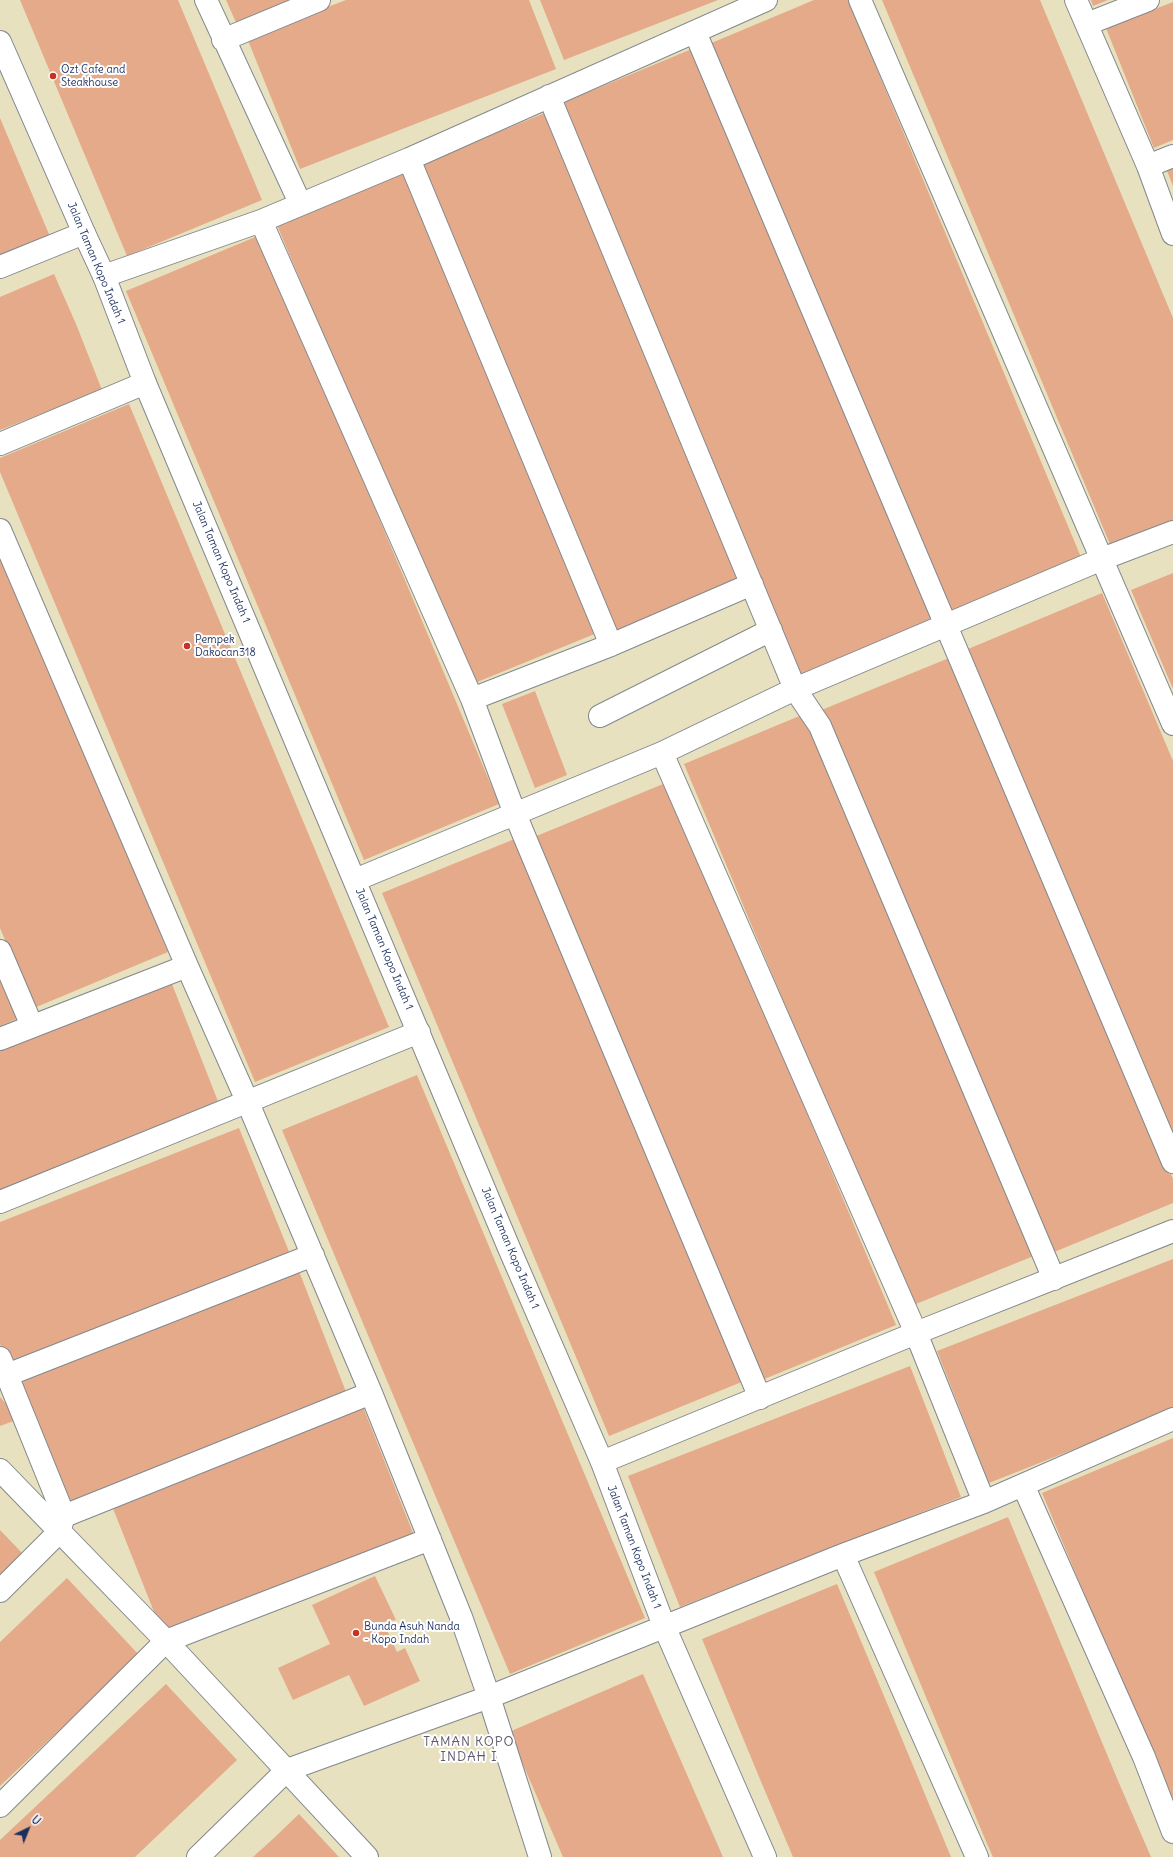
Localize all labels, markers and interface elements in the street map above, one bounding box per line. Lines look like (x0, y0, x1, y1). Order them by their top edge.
place label: Ozt Cafe and Steakhouse (61, 63, 126, 89)
marker: Ozt Cafe and Steakhouse (48, 71, 58, 81)
street label: Jalan Taman Kopo Indah 1 (64, 200, 128, 326)
street label: Jalan Taman Kopo Indah 1 (189, 499, 253, 625)
place label: Pempek Dakocan318 (195, 633, 256, 659)
marker: Pempek Dakocan318 (182, 641, 192, 651)
street label: Jalan Taman Kopo Indah 1 (352, 886, 416, 1012)
street label: Jalan Taman Kopo Indah 1 (478, 1185, 542, 1311)
street label: Jalan Taman Kopo Indah 1 (604, 1484, 664, 1610)
place label: Bunda Asuh Nanda - Kopo Indah (364, 1620, 460, 1646)
marker: Bunda Asuh Nanda - Kopo Indah (351, 1628, 361, 1638)
district label: TAMAN KOPO INDAH I (423, 1734, 515, 1765)
north arrow (8, 1809, 48, 1849)
text: U (29, 1813, 44, 1828)

